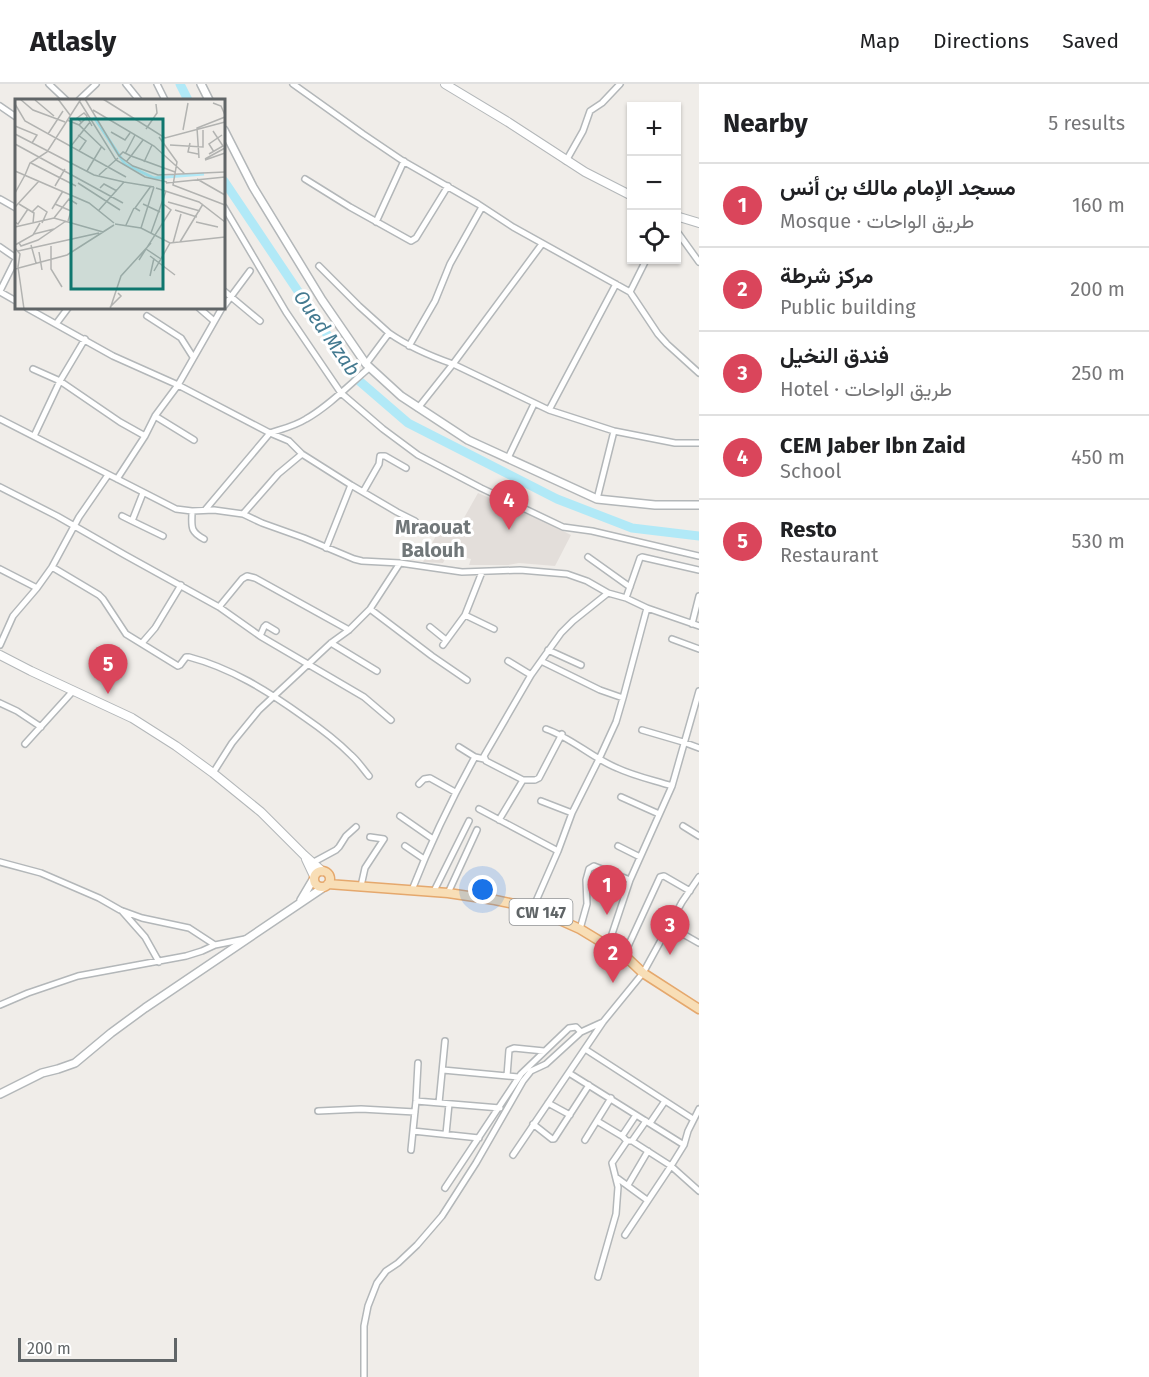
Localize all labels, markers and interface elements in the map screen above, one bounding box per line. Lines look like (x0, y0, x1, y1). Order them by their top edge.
text: Atlasly (30, 25, 116, 58)
text: Map (860, 28, 900, 54)
text: Directions (933, 28, 1029, 54)
text: Saved (1062, 28, 1119, 54)
inset map (15, 99, 225, 309)
map controls (627, 102, 681, 264)
button: + (627, 102, 681, 156)
text: Nearby (723, 108, 808, 139)
text: 5 results (1048, 111, 1125, 135)
button: − (627, 156, 681, 210)
text: مسجد الإمام مالك بن أنس (780, 174, 1016, 201)
text: 1 (738, 193, 747, 217)
text: 160 m (1072, 193, 1125, 217)
text: Mosque · طريق الواحات (780, 209, 974, 233)
button: locate (627, 210, 681, 264)
text: مركز شرطة (780, 262, 873, 289)
text: 2 (737, 277, 748, 301)
text: 200 m (1070, 277, 1125, 301)
water label: Oued Mzab (289, 285, 365, 381)
text: Public building (780, 295, 916, 319)
text: فندق النخيل (780, 342, 889, 369)
text: 3 (737, 361, 748, 385)
text: 250 m (1071, 361, 1125, 385)
text: Hotel · طريق الواحات (780, 377, 952, 401)
text: CEM Jaber Ibn Zaid (780, 432, 966, 459)
text: 4 (737, 445, 748, 469)
text: 450 m (1071, 445, 1125, 469)
text: School (780, 459, 841, 483)
pin: 4 (490, 480, 528, 530)
district label: Mraouat Balouh (395, 515, 471, 562)
text: Resto (780, 516, 837, 543)
text: 5 (737, 529, 748, 553)
text: 530 m (1072, 529, 1125, 553)
text: Restaurant (780, 543, 878, 567)
pin: 5 (88, 644, 128, 694)
pin: 1 (588, 866, 626, 915)
your location (468, 875, 497, 904)
road number: CW 147 (510, 899, 572, 925)
pin: 3 (650, 906, 690, 955)
pin: 2 (594, 934, 632, 983)
scale bar (18, 1335, 177, 1362)
text: 200 m (27, 1339, 71, 1358)

